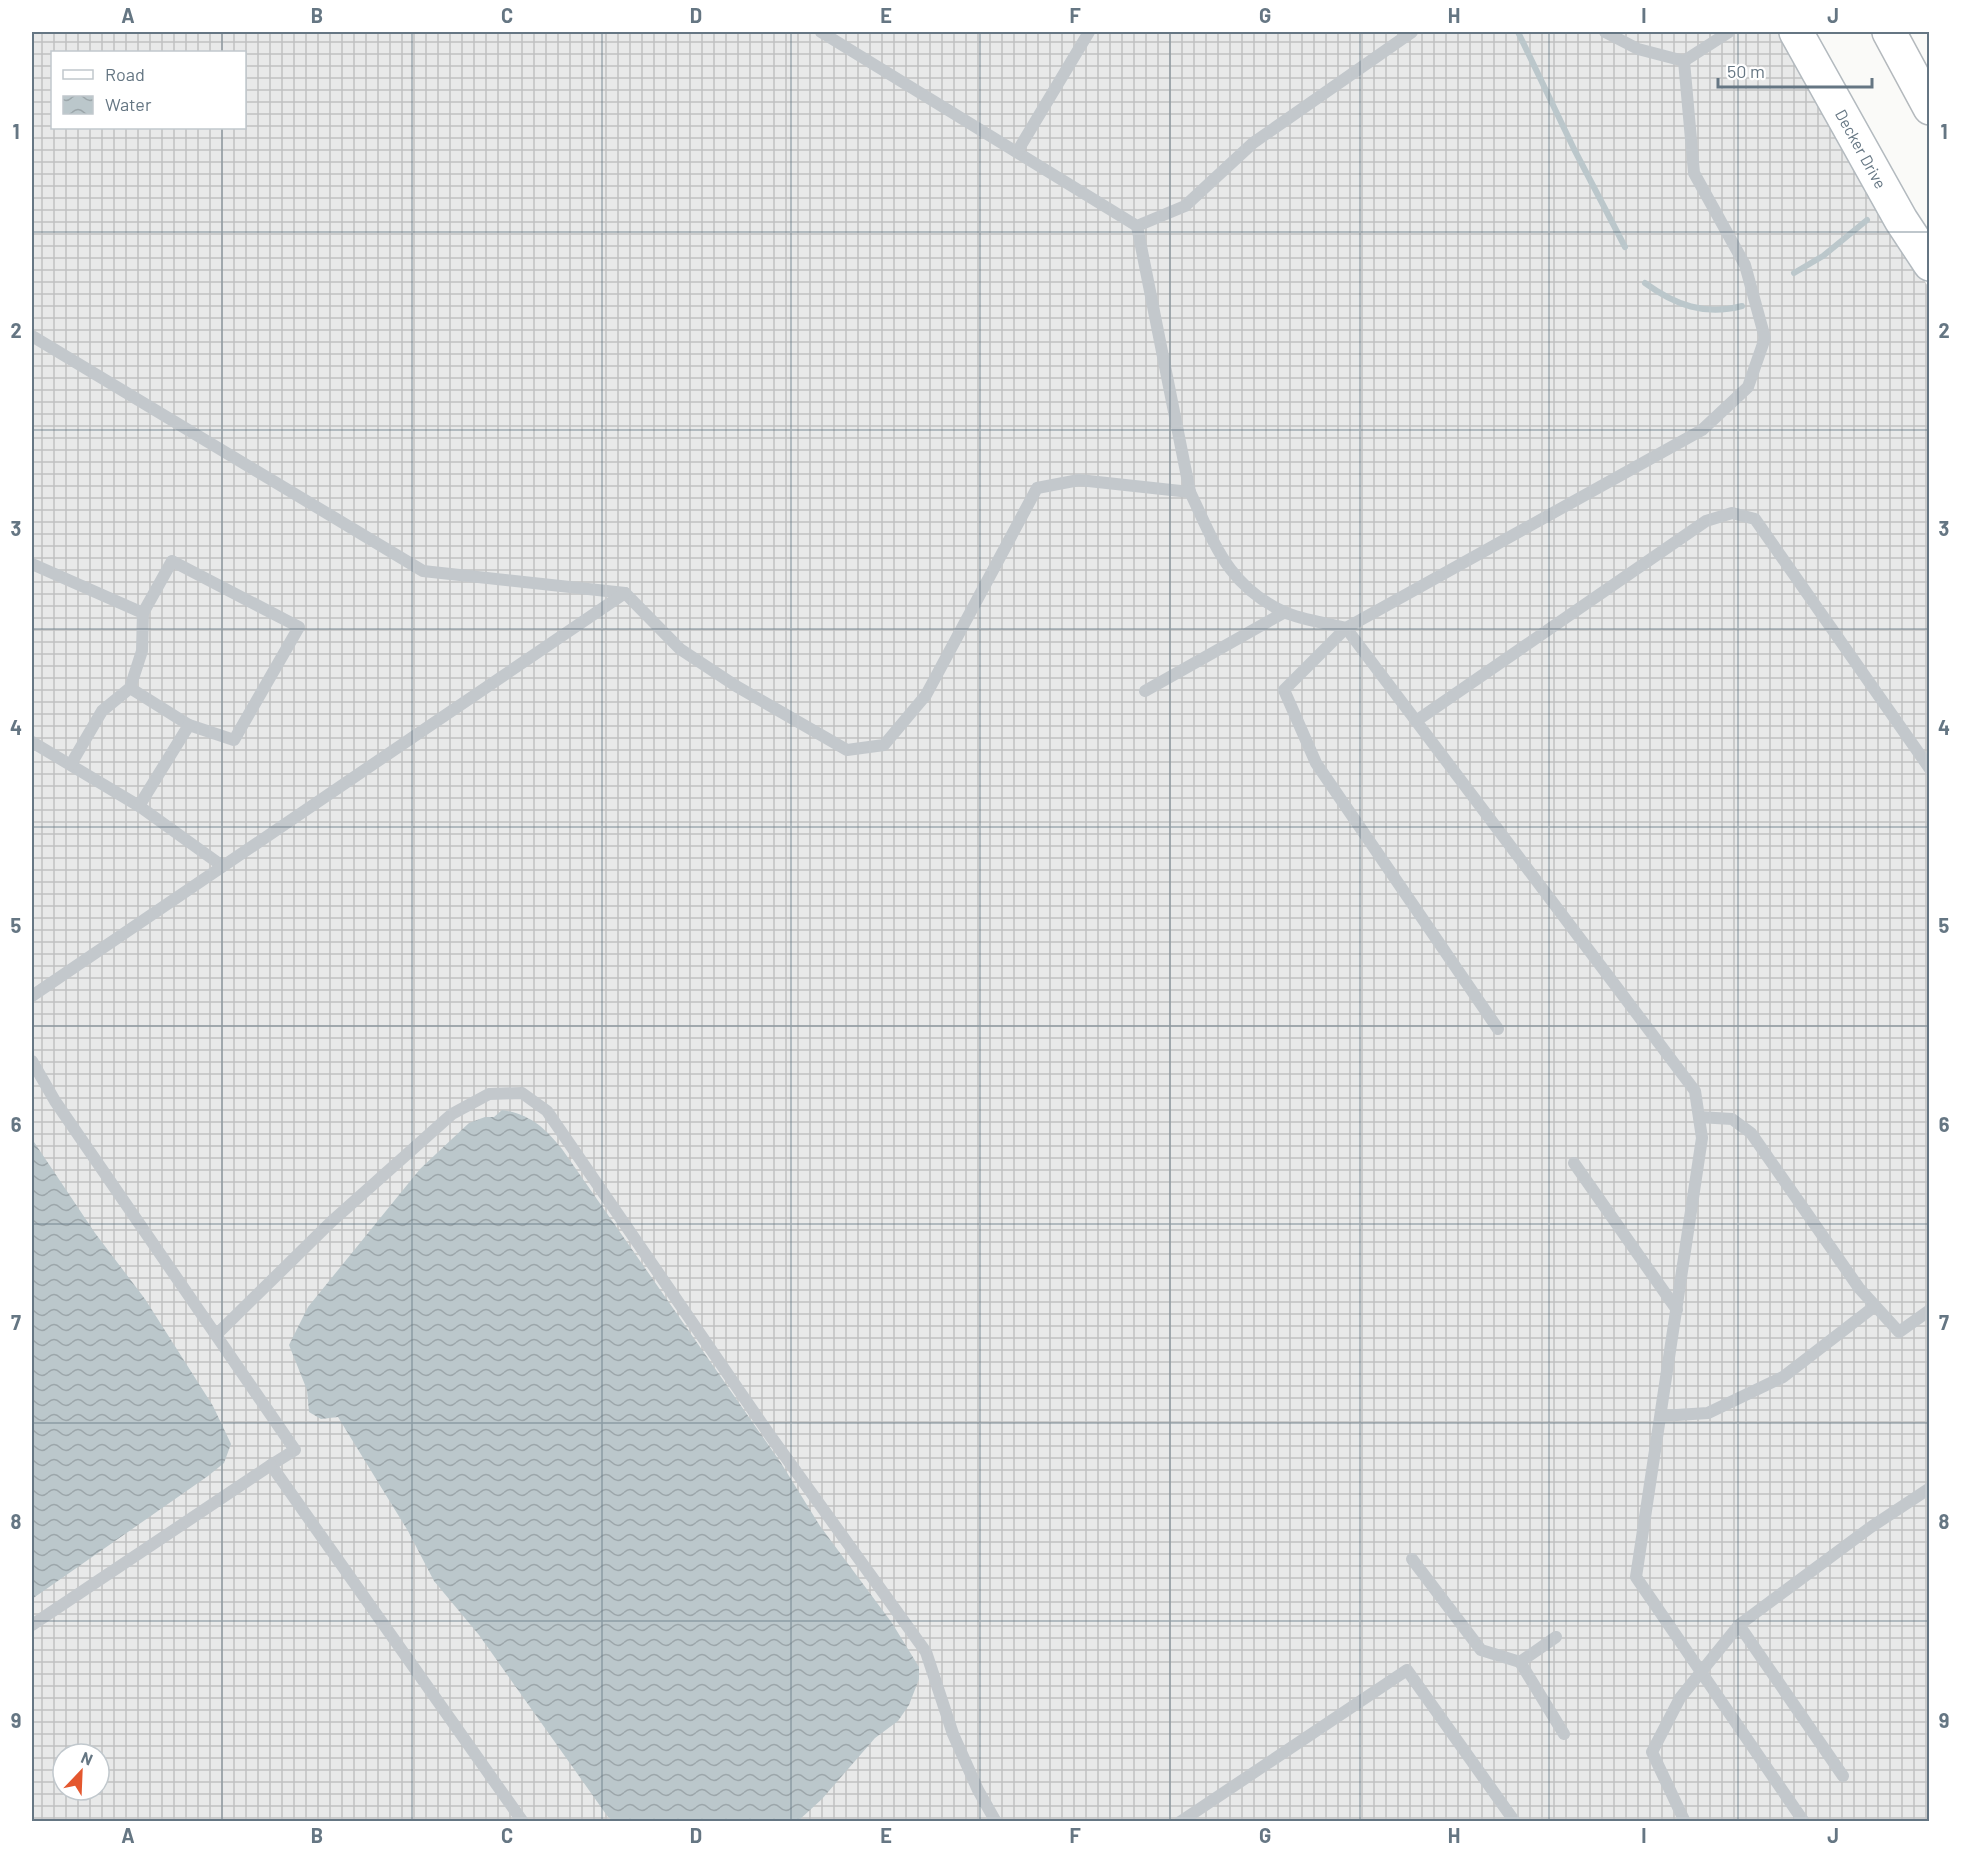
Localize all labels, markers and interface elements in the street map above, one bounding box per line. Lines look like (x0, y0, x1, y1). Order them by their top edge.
text: A (121, 3, 135, 27)
text: B (311, 3, 323, 27)
text: C (501, 3, 513, 27)
text: D (690, 3, 702, 27)
text: E (880, 3, 892, 27)
text: F (1069, 3, 1081, 27)
text: G (1259, 3, 1271, 27)
text: H (1448, 3, 1460, 27)
text: I (1641, 3, 1647, 27)
text: J (1827, 3, 1839, 27)
legend (51, 51, 246, 129)
scale bar (1718, 51, 1872, 89)
text: 50 m (1727, 60, 1765, 82)
text: Road (105, 63, 145, 85)
text: Water (105, 93, 152, 115)
street label: Decker Drive (1832, 106, 1891, 192)
text: 1 (12, 119, 20, 143)
text: 1 (1940, 119, 1948, 143)
text: 2 (10, 318, 22, 342)
text: 2 (1938, 318, 1950, 342)
text: 3 (11, 516, 21, 540)
text: 3 (1939, 516, 1949, 540)
text: 4 (10, 715, 22, 739)
text: 4 (1938, 715, 1950, 739)
text: 5 (11, 913, 22, 937)
text: 5 (1939, 913, 1950, 937)
text: 6 (11, 1112, 22, 1136)
text: 6 (1939, 1112, 1950, 1136)
text: 7 (11, 1310, 21, 1334)
text: 7 (1939, 1310, 1949, 1334)
text: 8 (11, 1509, 22, 1533)
text: 8 (1939, 1509, 1950, 1533)
text: 9 (11, 1708, 21, 1732)
text: 9 (1939, 1708, 1949, 1732)
north arrow (51, 1742, 111, 1802)
text: N (78, 1747, 96, 1769)
text: A (121, 1823, 135, 1847)
text: B (311, 1823, 323, 1847)
text: C (501, 1823, 513, 1847)
text: D (690, 1823, 702, 1847)
text: E (880, 1823, 892, 1847)
text: F (1069, 1823, 1081, 1847)
text: G (1259, 1823, 1271, 1847)
text: H (1448, 1823, 1460, 1847)
text: I (1641, 1823, 1647, 1847)
text: J (1827, 1823, 1839, 1847)

